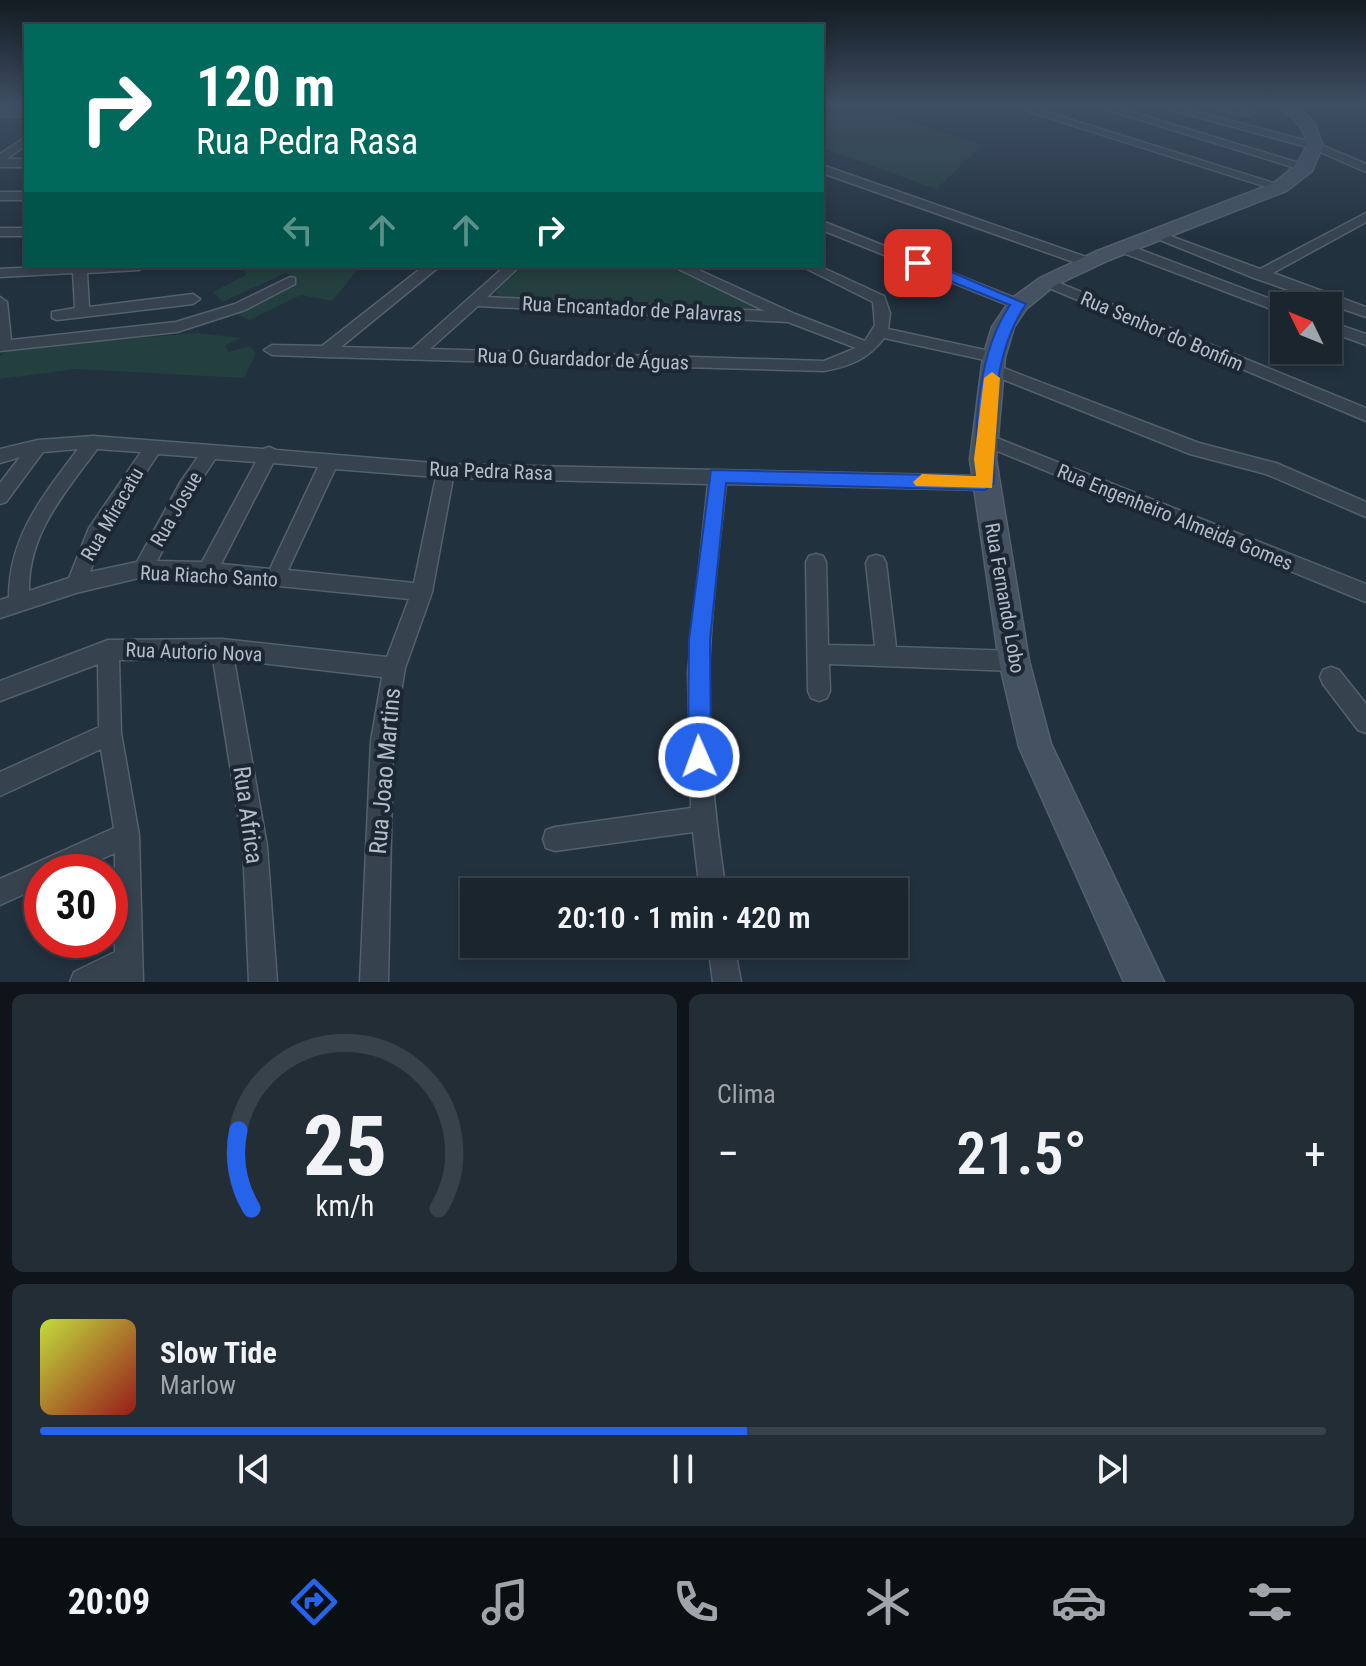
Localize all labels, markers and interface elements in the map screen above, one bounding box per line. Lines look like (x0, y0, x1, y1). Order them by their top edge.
text: 120 m (196, 54, 335, 120)
icon: right (64, 56, 168, 160)
text: Rua Pedra Rasa (196, 121, 418, 163)
icon: left (276, 208, 320, 252)
icon: ahead (360, 208, 404, 252)
icon: ahead (444, 208, 488, 252)
icon: right (528, 208, 572, 252)
pin (884, 229, 952, 297)
icon: arrive (896, 241, 940, 285)
street label: Rua Senhor do Bonfim (1077, 286, 1247, 376)
street label: Rua Encantador de Palavras (521, 291, 743, 327)
north arrow (1270, 292, 1342, 364)
map controls (1270, 292, 1342, 364)
street label: Rua O Guardador de Águas (477, 343, 689, 375)
street label: Rua Pedra Rasa (429, 457, 553, 485)
street label: Rua Engenheiro Almeida Gomes (1054, 459, 1296, 575)
street label: Rua Miracatu (76, 463, 148, 565)
street label: Rua Josue (145, 467, 207, 551)
street label: Rua Fernando Lobo (980, 521, 1030, 675)
street label: Rua Riacho Santo (139, 560, 279, 592)
street label: Rua Autorio Nova (125, 638, 263, 666)
street label: Rua Joao Martins (364, 687, 406, 855)
position arrow (657, 715, 741, 799)
street label: Rua Africa (227, 764, 269, 866)
speed limit sign: 30 (24, 854, 128, 958)
text: 20:10 · 1 min · 420 m (557, 900, 811, 935)
text: Clima (717, 1079, 776, 1109)
text: 25 (302, 1098, 387, 1195)
text: 21.5° (956, 1118, 1087, 1189)
text: − (717, 1128, 739, 1180)
text: + (1304, 1128, 1326, 1180)
text: km/h (315, 1189, 374, 1223)
text: Slow Tide (160, 1335, 277, 1370)
text: Marlow (160, 1370, 236, 1400)
icon: previous (232, 1447, 276, 1491)
icon: pause (661, 1447, 705, 1491)
icon: next (1090, 1447, 1134, 1491)
icon: directions (286, 1574, 342, 1630)
icon: music (477, 1574, 533, 1630)
icon: phone (668, 1574, 724, 1630)
icon: climate (860, 1574, 916, 1630)
icon: car (1051, 1574, 1107, 1630)
icon: filters (1242, 1574, 1298, 1630)
text: 20:09 (68, 1581, 150, 1623)

